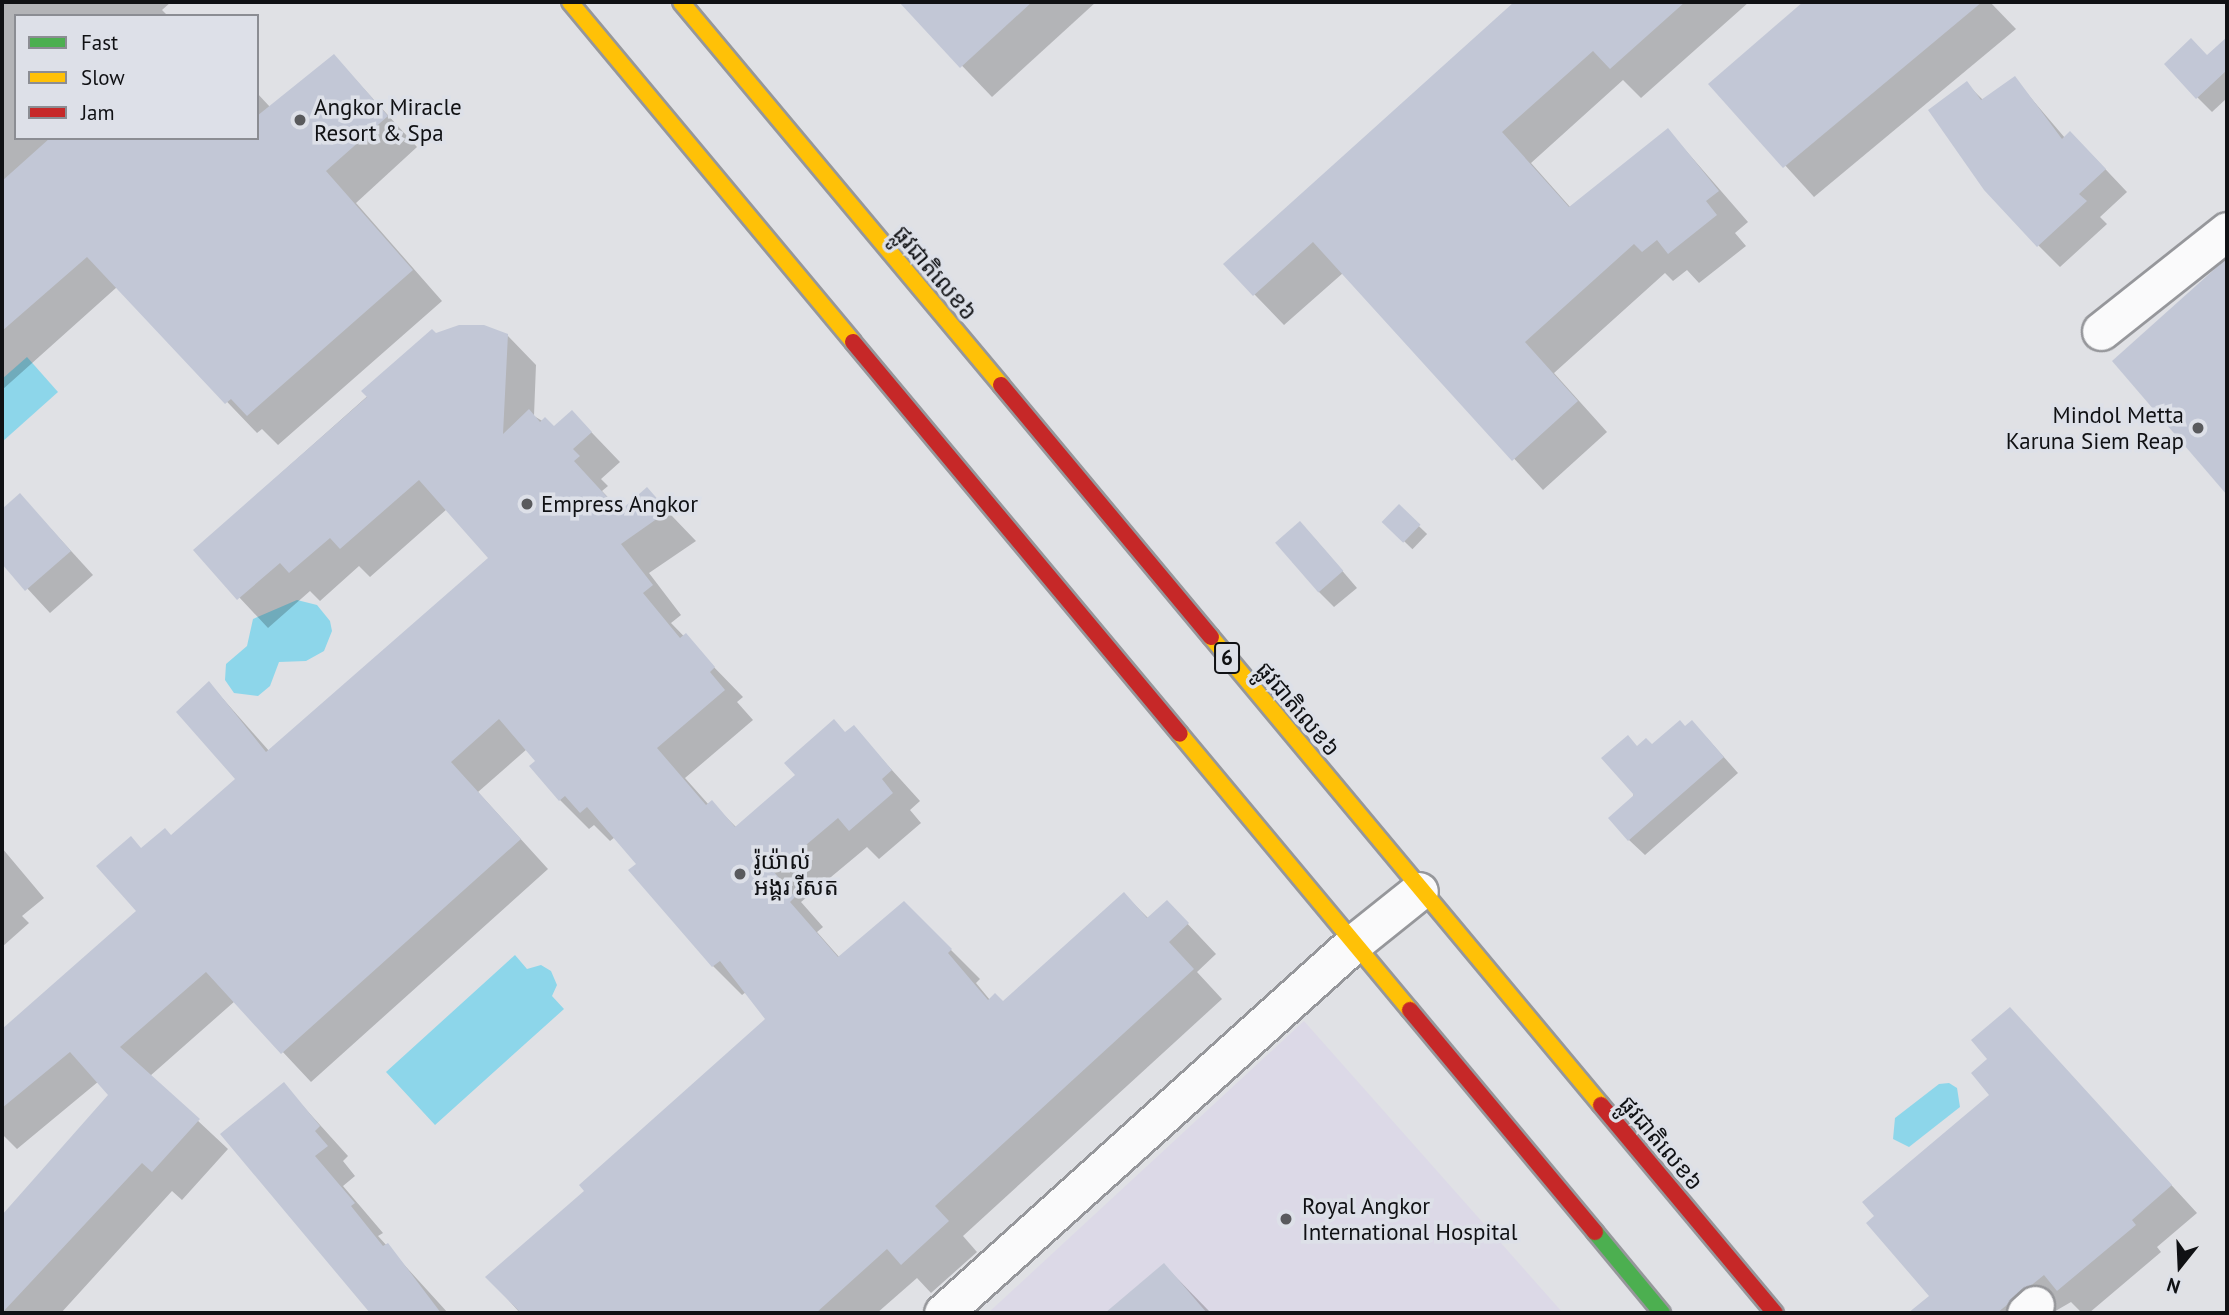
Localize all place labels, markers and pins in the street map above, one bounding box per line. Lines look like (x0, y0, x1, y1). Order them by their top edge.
place label: Angkor Miracle Resort & Spa (314, 93, 462, 147)
marker: Angkor Miracle Resort & Spa (292, 112, 308, 128)
place label: Mindol Metta Karuna Siem Reap (2006, 401, 2184, 455)
marker: Mindol Metta Karuna Siem Reap (2190, 420, 2206, 436)
place label: Empress Angkor (541, 490, 699, 518)
marker: Empress Angkor (519, 496, 535, 512)
place label: រ៉ូយ៉ាល់ អង្គរ រីសត (754, 847, 839, 901)
marker: រ៉ូយ៉ាល់ អង្គរ រីសត (732, 866, 748, 882)
place label: Royal Angkor International Hospital (1302, 1192, 1517, 1246)
marker: Royal Angkor International Hospital (1276, 1209, 1296, 1229)

